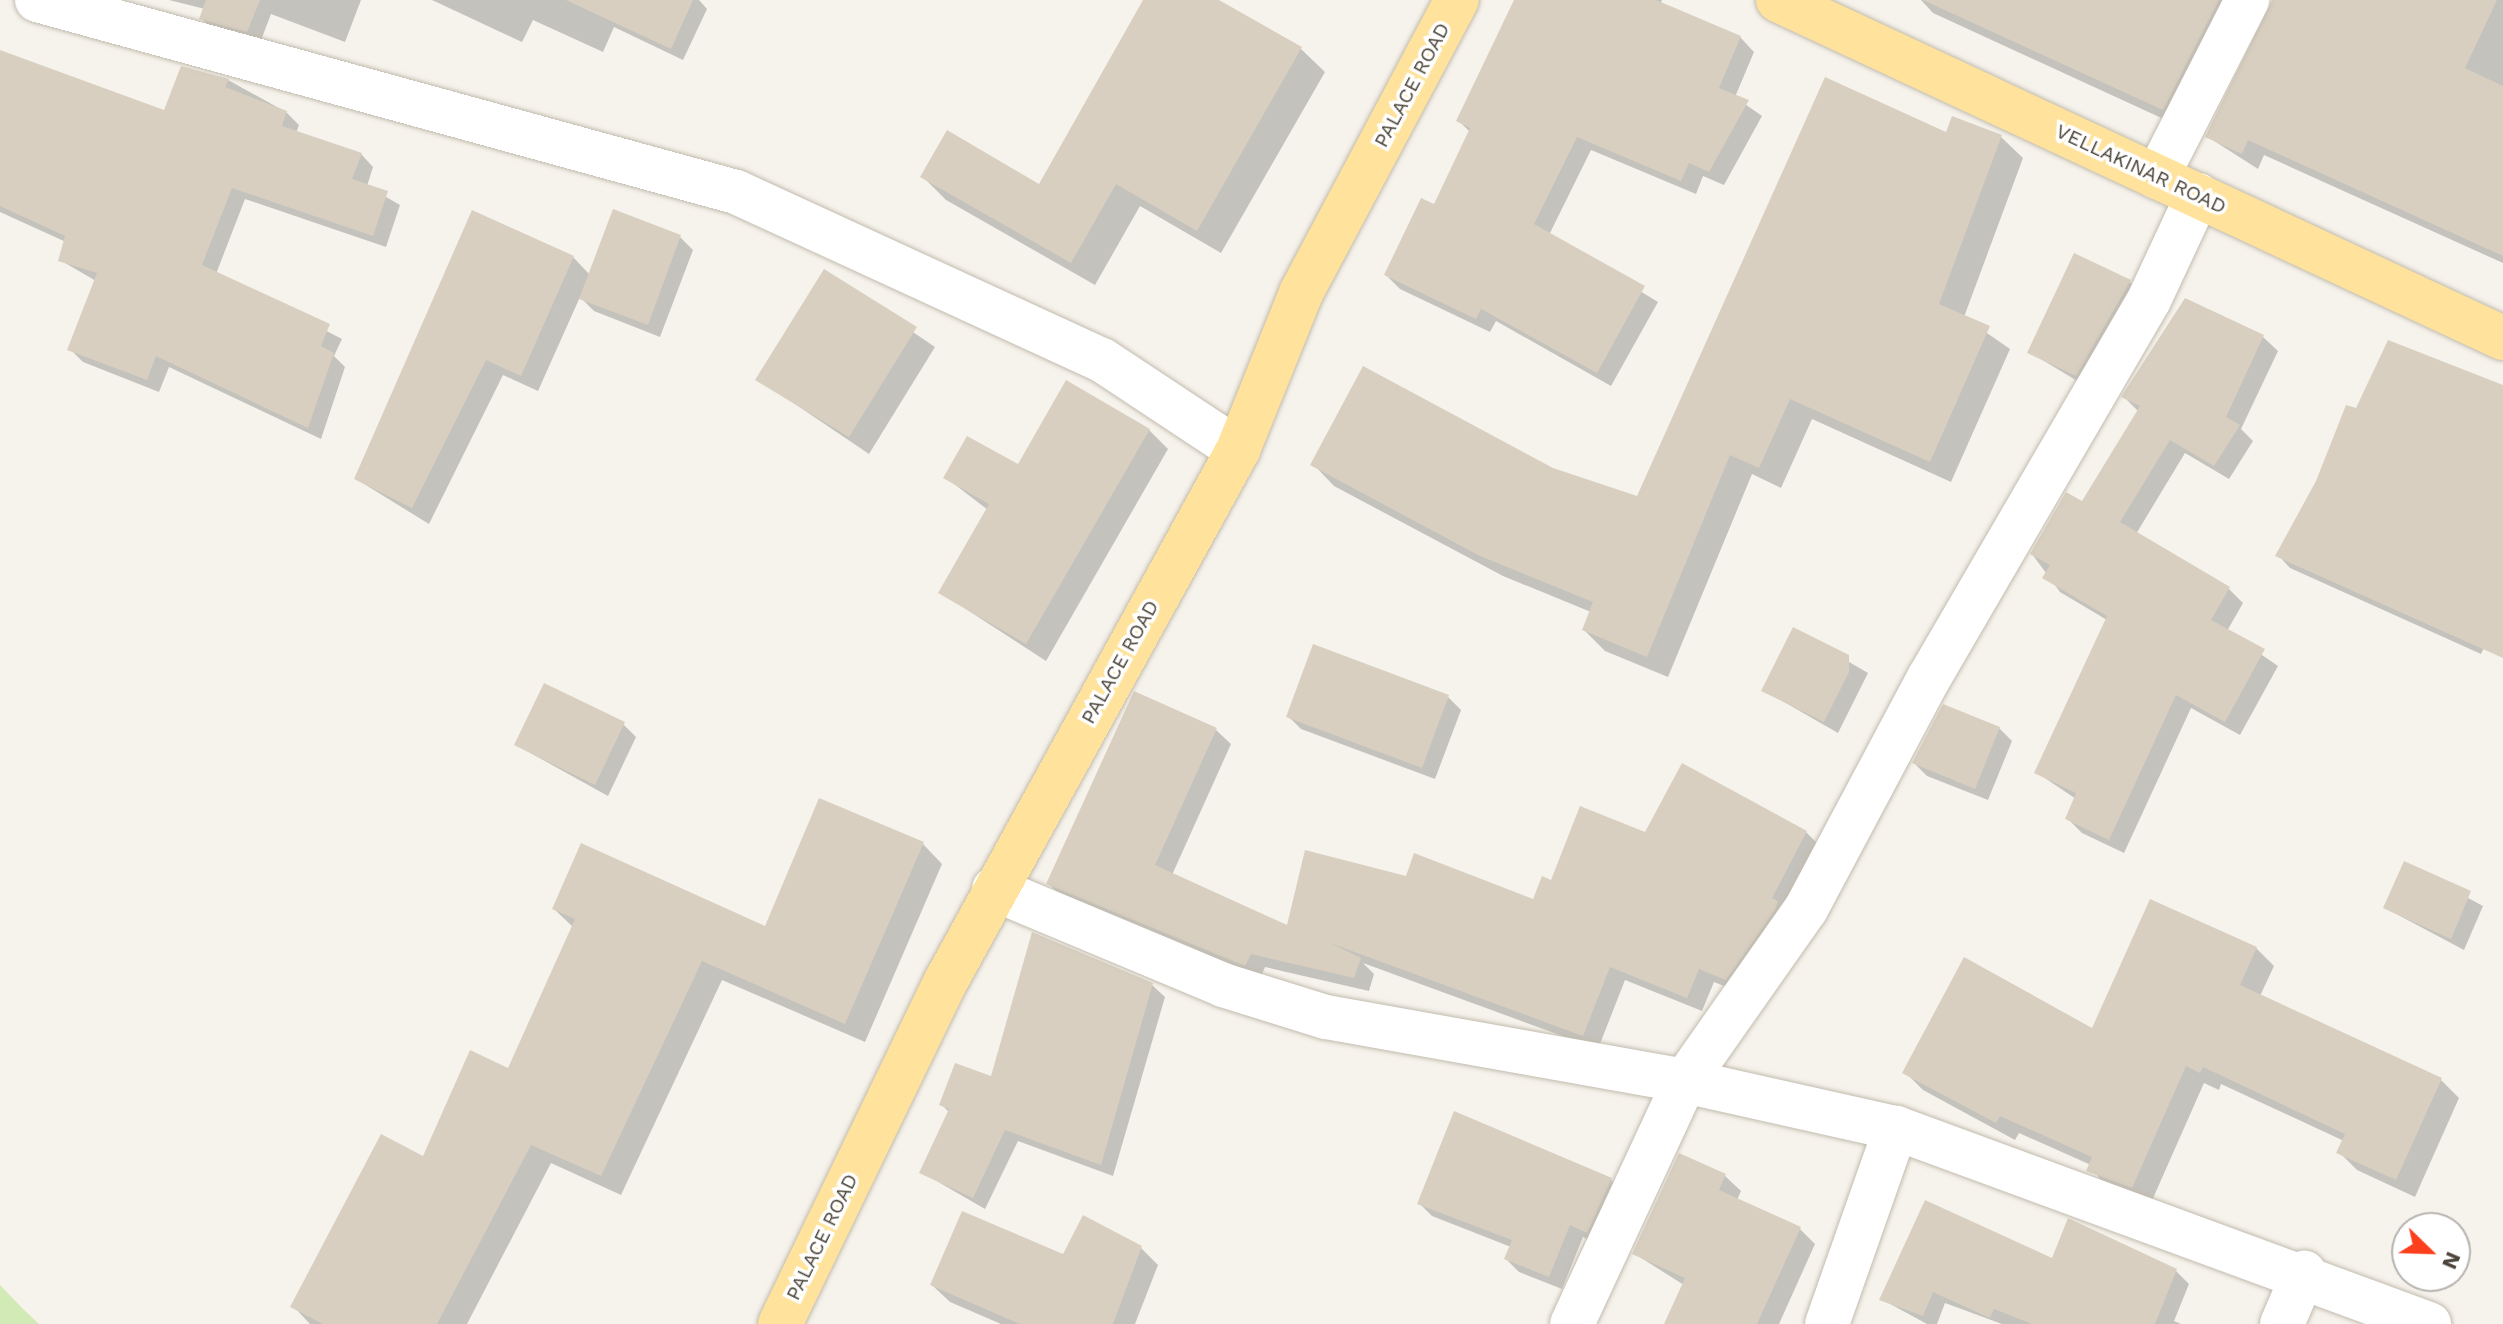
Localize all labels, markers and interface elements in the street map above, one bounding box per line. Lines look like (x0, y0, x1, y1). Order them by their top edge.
street label: PALACE ROAD (1369, 19, 1455, 151)
street label: VELLAKINAR ROAD (2052, 119, 2230, 219)
street label: PALACE ROAD (1076, 596, 1164, 728)
street label: PALACE ROAD (781, 1170, 863, 1304)
north arrow (2391, 1212, 2471, 1292)
text: N (2437, 1248, 2466, 1273)

